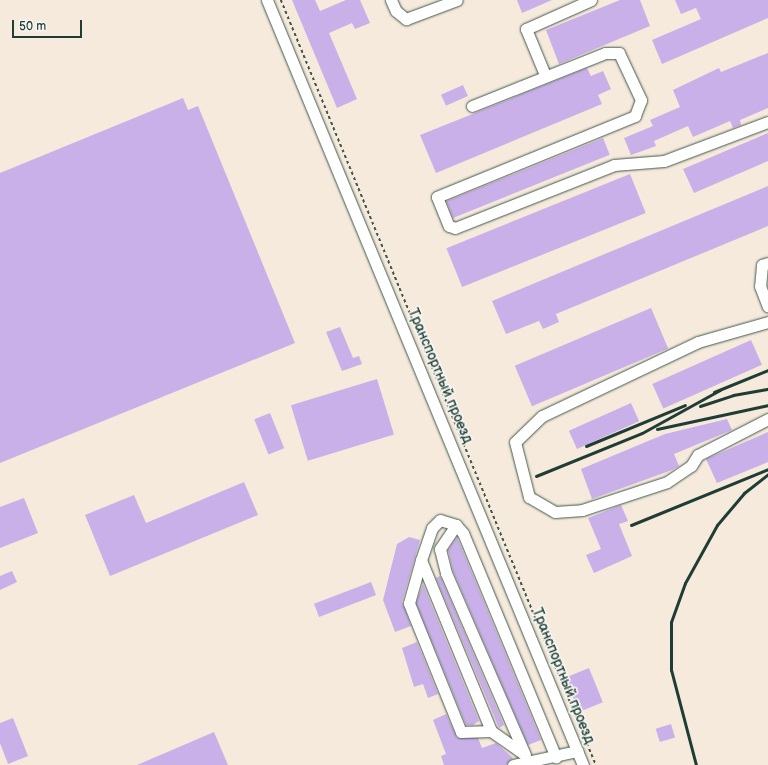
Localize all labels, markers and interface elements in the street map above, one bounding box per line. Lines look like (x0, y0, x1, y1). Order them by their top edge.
scale bar (14, 12, 84, 38)
text: 50 m (19, 19, 46, 34)
street label: Транспортный проезд (404, 306, 476, 446)
street label: Транспортный проезд (528, 606, 598, 746)

